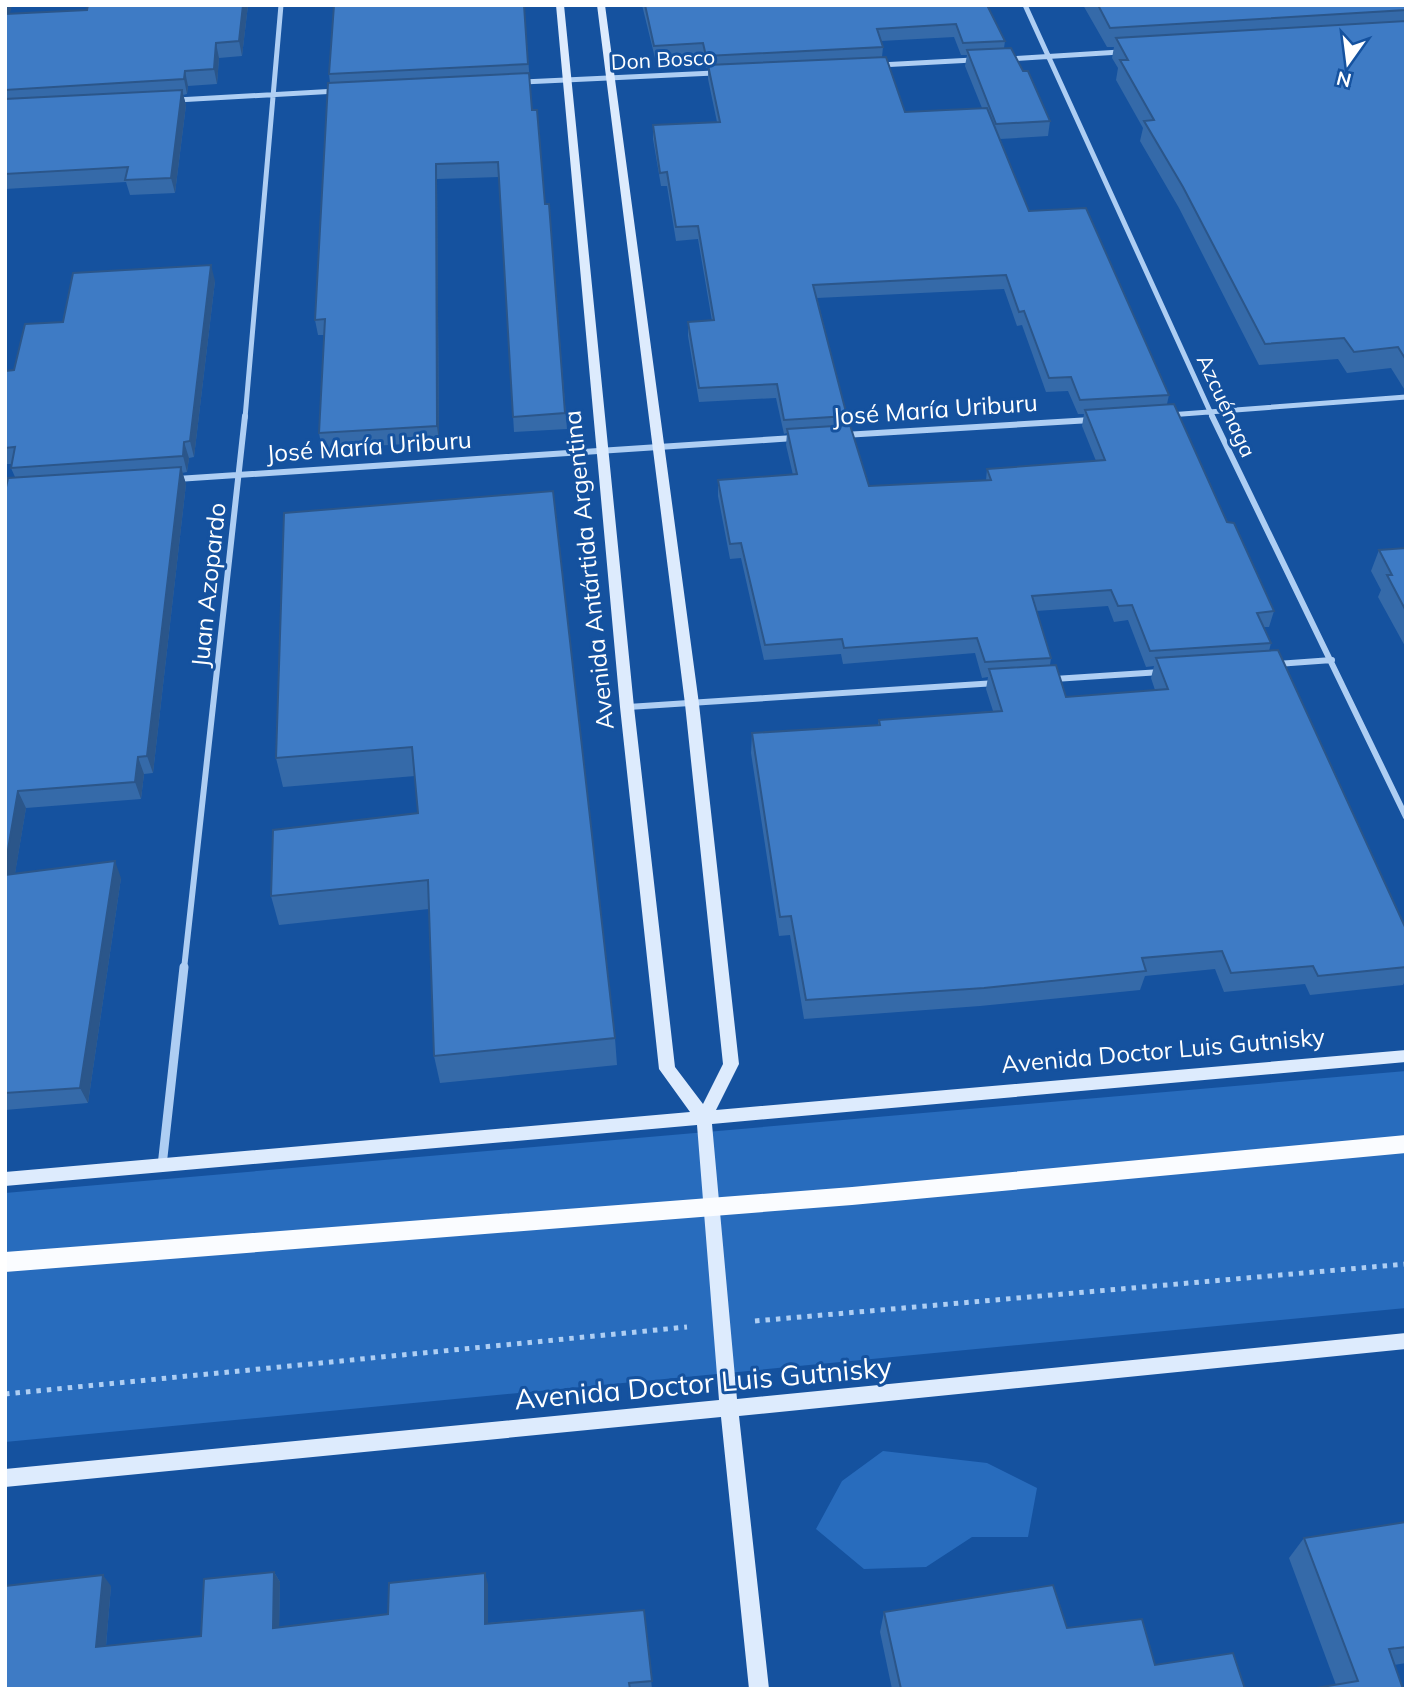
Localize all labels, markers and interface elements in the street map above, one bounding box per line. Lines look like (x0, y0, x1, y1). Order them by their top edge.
north arrow (1313, 28, 1383, 98)
street label: Don Bosco (610, 43, 716, 75)
text: N (1334, 66, 1354, 93)
street label: Azcuénaga (1192, 350, 1262, 461)
street label: José María Uriburu (831, 387, 1039, 431)
street label: Avenida Antártida Argentina (556, 409, 620, 731)
street label: José María Uriburu (265, 424, 473, 468)
street label: Juan Azopardo (184, 501, 232, 669)
street label: Avenida Doctor Luis Gutnisky (1000, 1021, 1326, 1079)
street label: Avenida Doctor Luis Gutnisky (513, 1349, 893, 1416)

